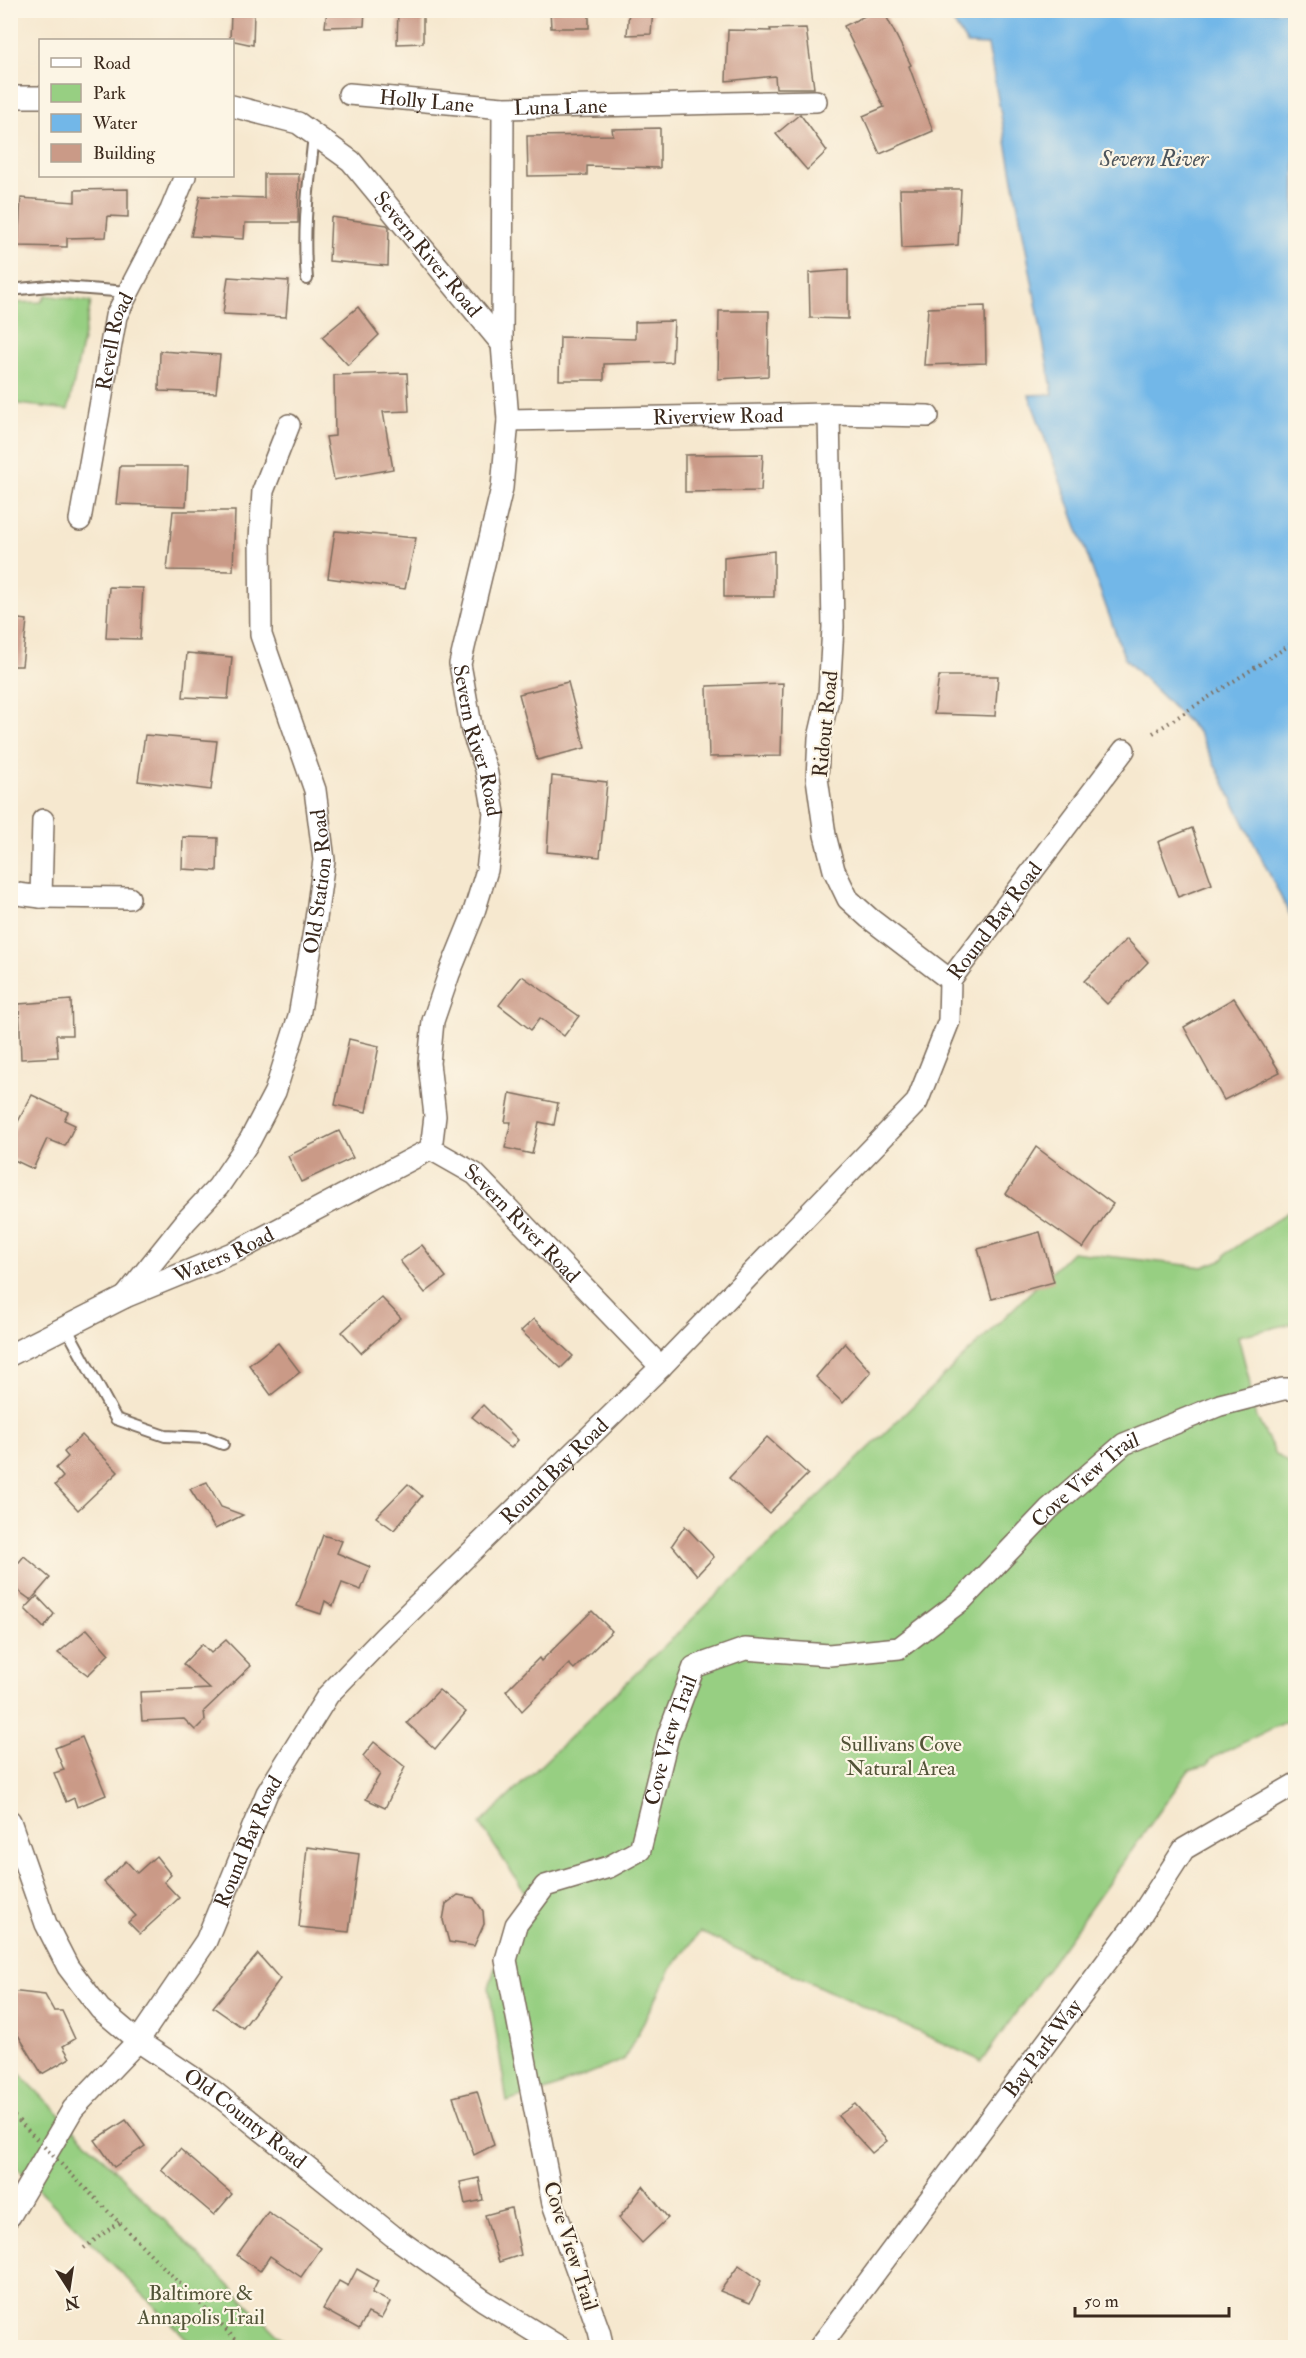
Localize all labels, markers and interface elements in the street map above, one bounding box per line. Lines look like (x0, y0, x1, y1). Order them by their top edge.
legend (39, 39, 234, 177)
text: Road (93, 52, 131, 75)
text: Park (93, 82, 126, 105)
street label: Holly Lane (378, 84, 475, 119)
street label: Luna Lane (513, 93, 608, 122)
text: Water (92, 112, 137, 135)
text: Building (93, 142, 156, 165)
water label: Severn River (1099, 145, 1210, 173)
street label: Severn River Road (367, 186, 488, 323)
street label: Revell Road (90, 287, 140, 393)
street label: Riverview Road (652, 402, 784, 431)
street label: Severn River Road (446, 662, 507, 819)
street label: Ridout Road (806, 669, 845, 779)
street label: Old Station Road (297, 807, 338, 956)
street label: Round Bay Road (942, 856, 1049, 985)
street label: Severn River Road (460, 1158, 586, 1289)
street label: Waters Road (169, 1221, 279, 1290)
street label: Round Bay Road (495, 1412, 615, 1530)
street label: Cove View Trail (1026, 1426, 1144, 1533)
street label: Cove View Trail (638, 1671, 704, 1808)
park label: Sullivans Cove Natural Area (840, 1731, 962, 1782)
street label: Round Bay Road (208, 1770, 289, 1912)
street label: Bay Park Way (997, 1993, 1089, 2103)
street label: Old County Road (178, 2062, 312, 2175)
street label: Cove View Trail (537, 2178, 604, 2315)
north arrow (39, 2259, 99, 2319)
park label: Baltimore & Annapolis Trail (136, 2280, 265, 2331)
scale bar (1075, 2280, 1230, 2318)
text: 50 m (1084, 2290, 1119, 2313)
text: N (62, 2291, 82, 2314)

